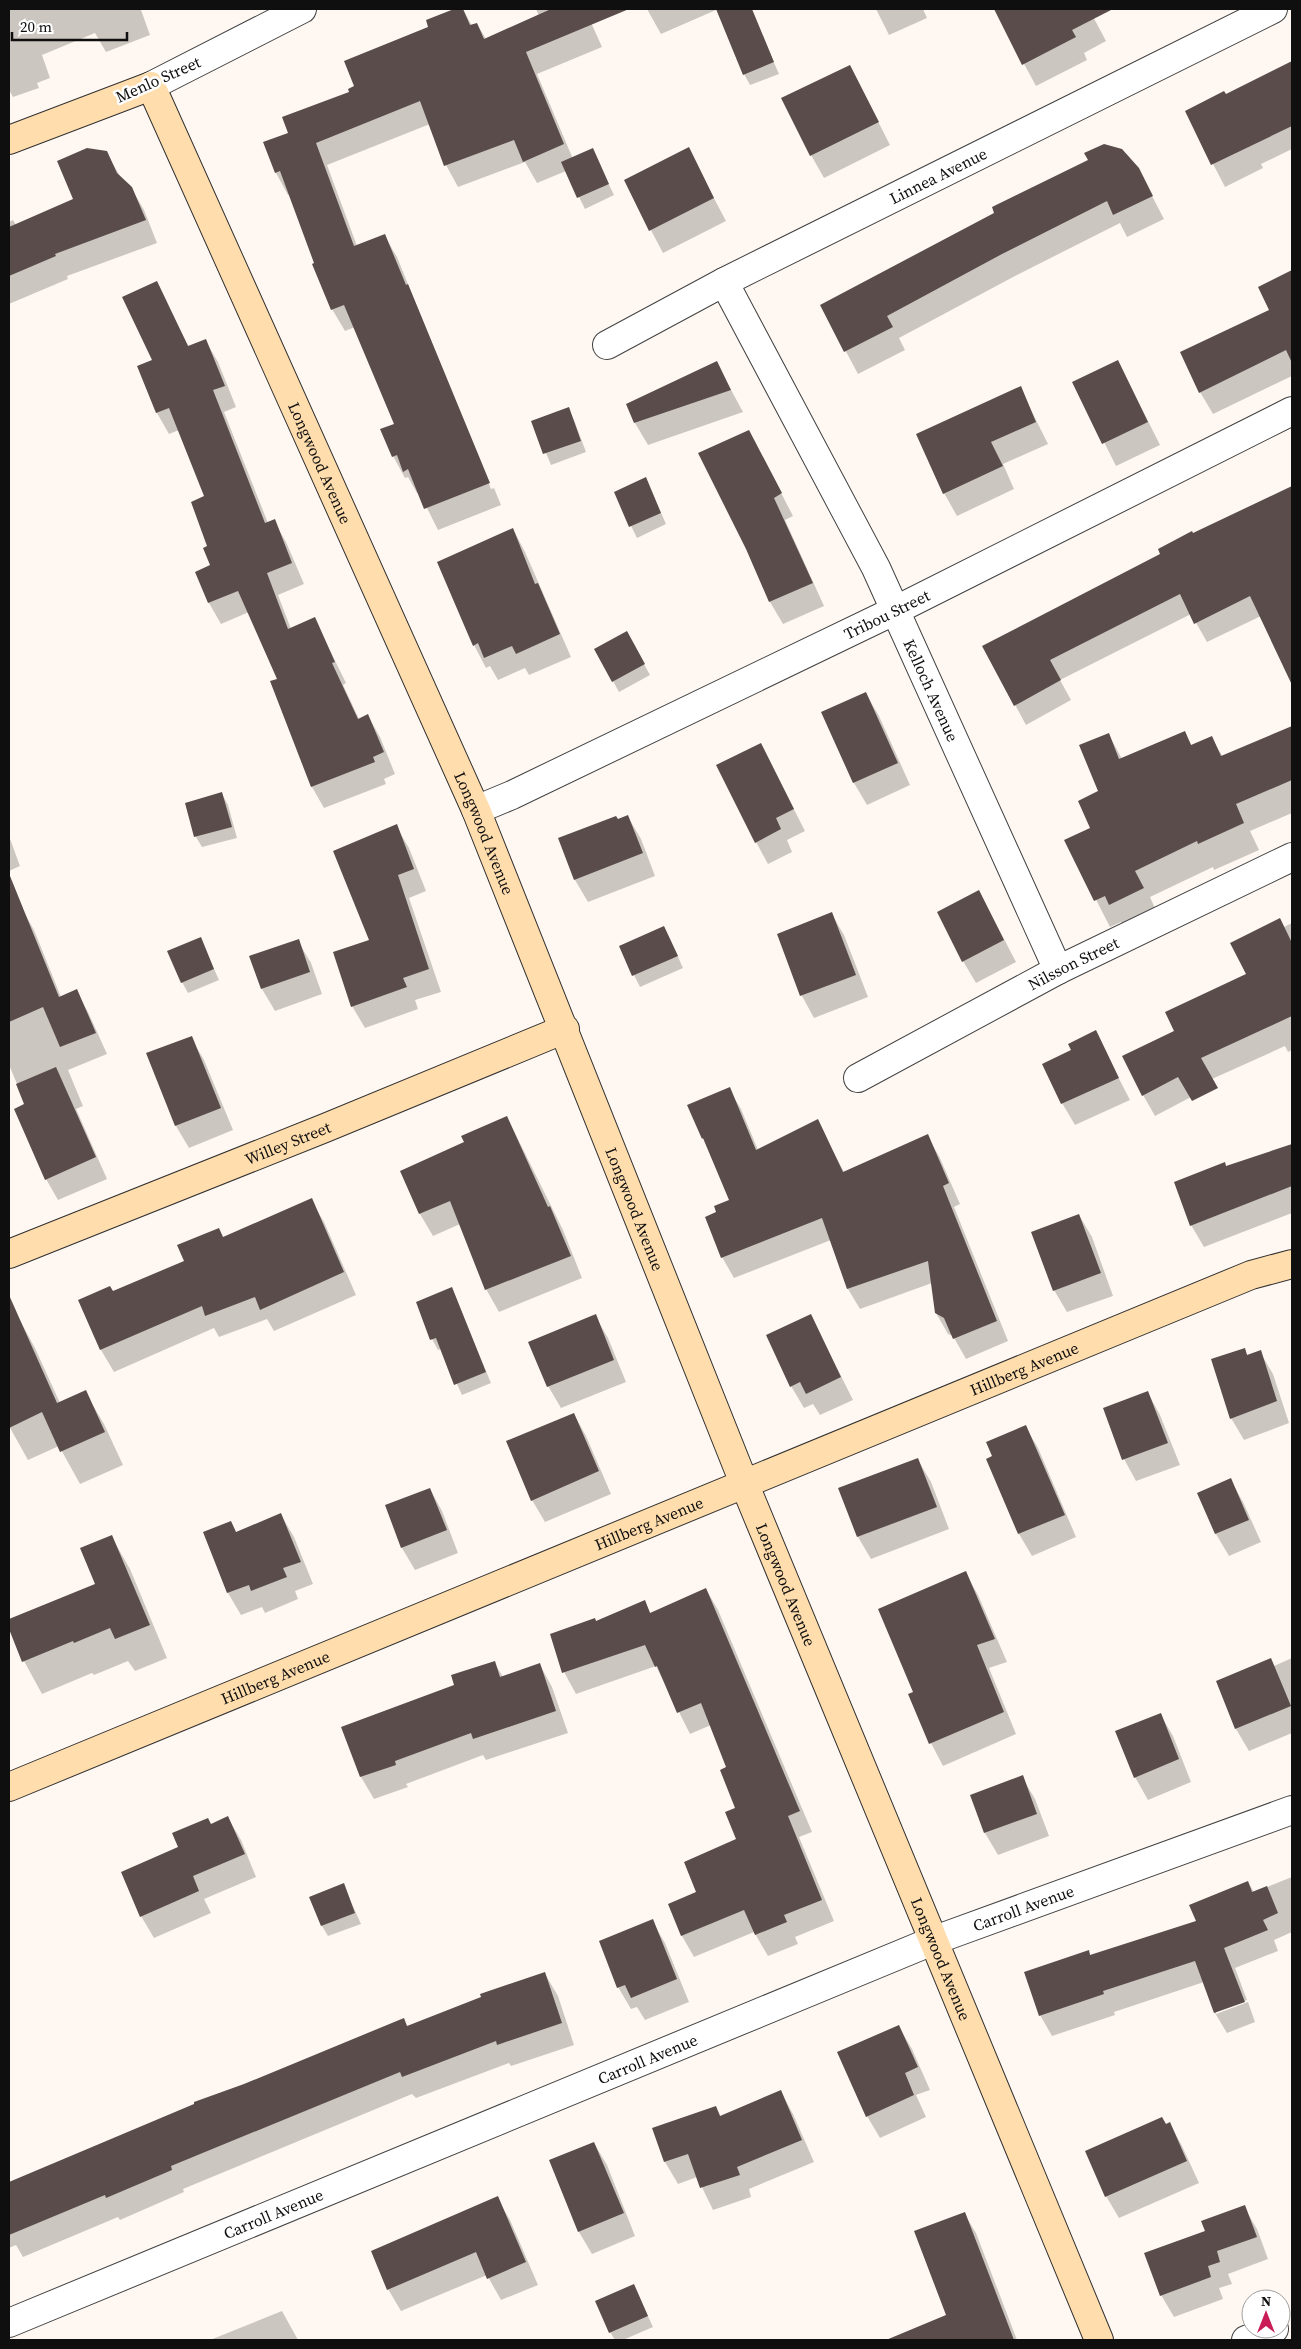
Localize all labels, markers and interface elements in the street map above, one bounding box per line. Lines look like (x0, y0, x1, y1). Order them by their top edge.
scale bar (12, 10, 128, 42)
text: 20 m (20, 16, 52, 37)
street label: Menlo Street (112, 50, 205, 107)
street label: Linnea Avenue (886, 142, 991, 209)
street label: Longwood Avenue (283, 398, 357, 527)
street label: Tribou Street (840, 584, 934, 645)
street label: Kelloch Avenue (899, 635, 964, 745)
street label: Longwood Avenue (449, 768, 520, 898)
street label: Nilsson Street (1024, 931, 1123, 995)
street label: Willey Street (241, 1116, 335, 1170)
street label: Longwood Avenue (600, 1144, 669, 1274)
street label: Hillberg Avenue (967, 1336, 1082, 1401)
street label: Hillberg Avenue (591, 1491, 706, 1555)
street label: Longwood Avenue (751, 1520, 821, 1650)
street label: Hillberg Avenue (218, 1645, 333, 1709)
street label: Carroll Avenue (970, 1879, 1077, 1936)
street label: Longwood Avenue (906, 1894, 976, 2024)
street label: Carroll Avenue (594, 2028, 701, 2089)
street label: Carroll Avenue (220, 2183, 327, 2244)
north arrow (1241, 2289, 1291, 2339)
text: N (1261, 2291, 1271, 2311)

